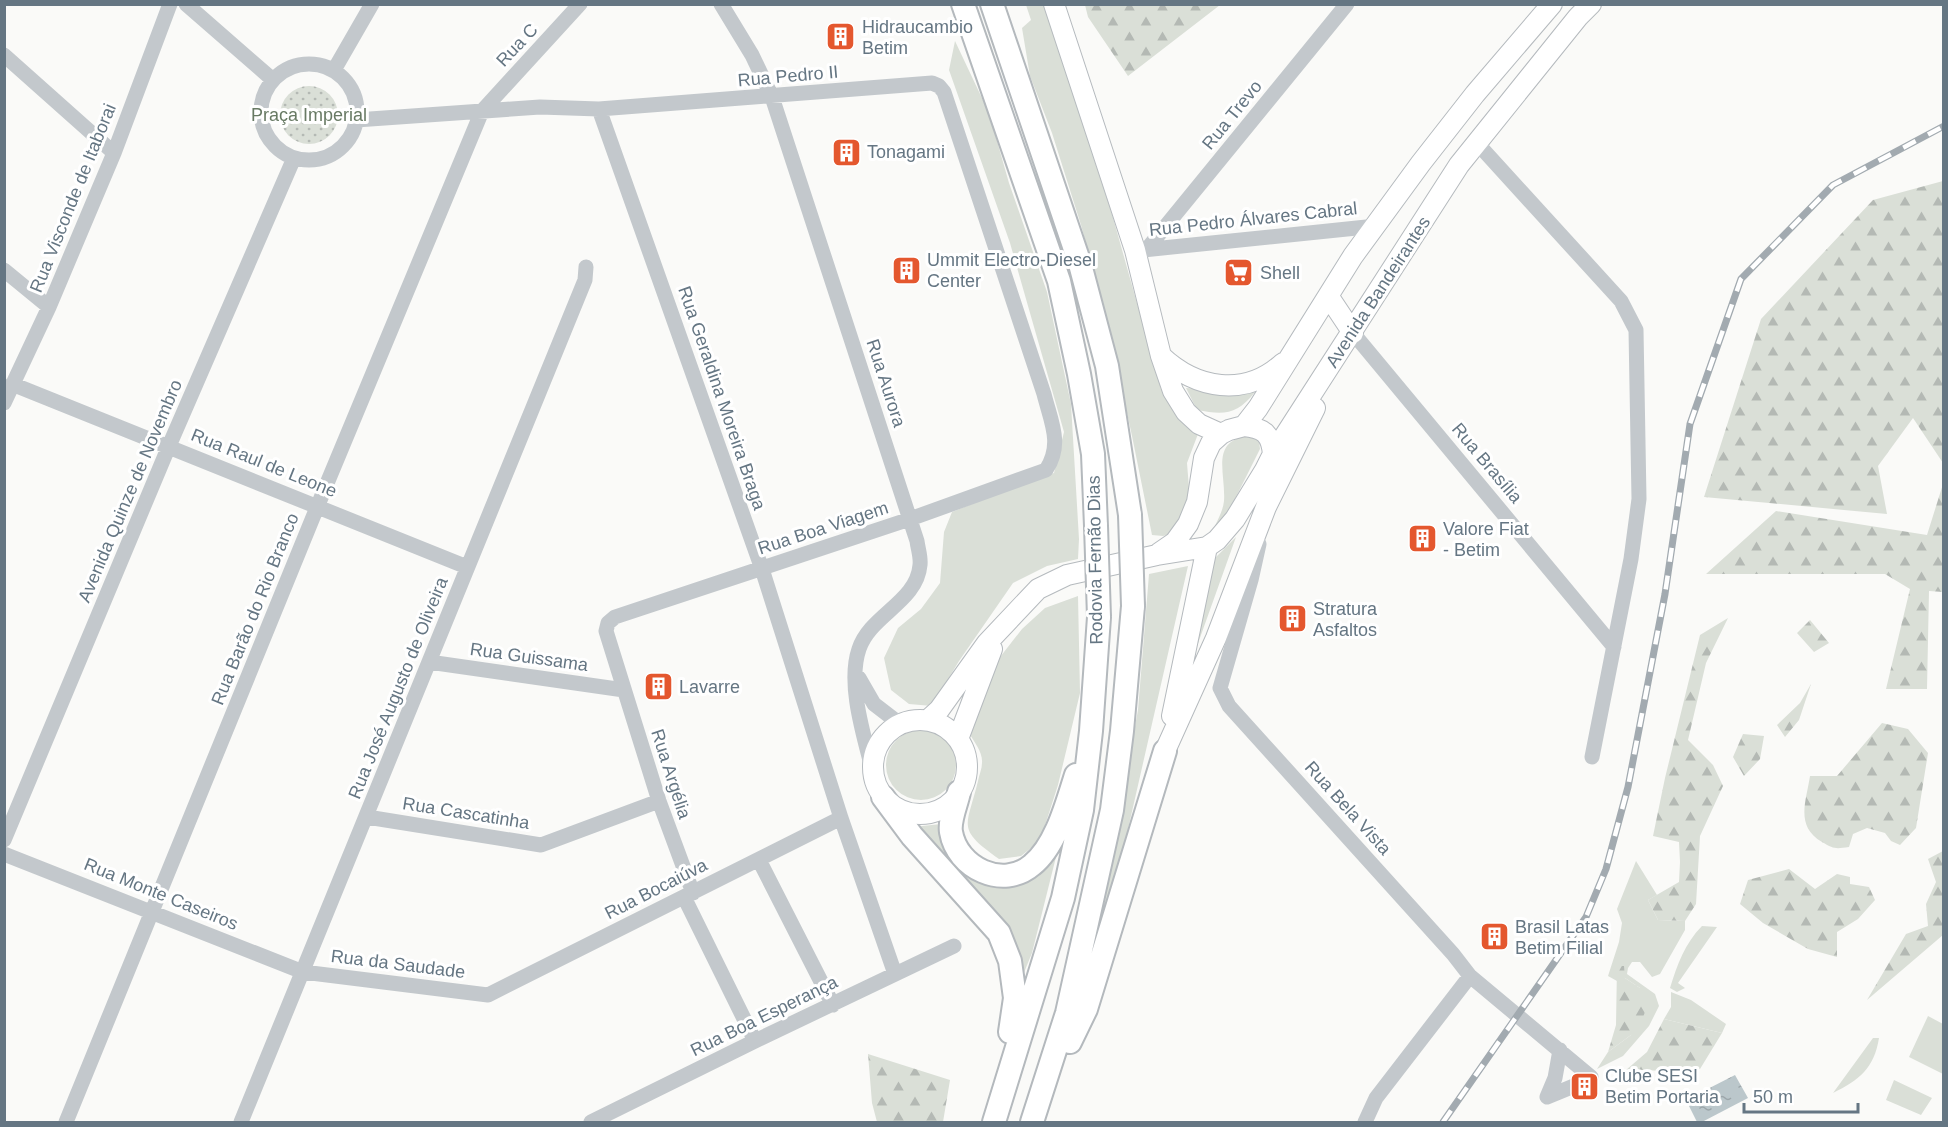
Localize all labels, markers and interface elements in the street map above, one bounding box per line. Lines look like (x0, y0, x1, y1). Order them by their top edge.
place label: Hidraucambio Betim (862, 17, 973, 58)
street label: Rua C (492, 20, 542, 70)
building icon: Hidraucambio Betim (825, 21, 857, 53)
street label: Rua Pedro II (737, 62, 839, 90)
street label: Rua Trevo (1198, 76, 1266, 154)
street label: Rua Visconde de Itaborai (26, 101, 120, 295)
park label: Praça Imperial (251, 105, 367, 125)
building icon: Tonagami (830, 136, 862, 168)
place label: Tonagami (867, 142, 945, 162)
street label: Rua Pedro Álvares Cabral (1148, 198, 1358, 240)
street label: Avenida Bandeirantes (1322, 213, 1434, 371)
place label: Ummit Electro-Diesel Center (927, 250, 1096, 291)
building icon: Ummit Electro-Diesel Center (890, 254, 922, 286)
supermarket icon: Shell (1223, 257, 1255, 289)
place label: Shell (1260, 263, 1300, 283)
street label: Rua Geraldina Moreira Braga (674, 284, 770, 513)
street label: Rua Aurora (862, 337, 910, 430)
street label: Avenida Quinze de Novembro (74, 377, 186, 605)
street label: Rua Brasília (1448, 419, 1527, 508)
street label: Rua Raul de Leone (188, 425, 340, 501)
street label: Rodovia Fernão Dias (1084, 475, 1106, 645)
street label: Rua Boa Viagem (755, 498, 891, 558)
street label: Rua Barão do Rio Branco (207, 510, 303, 708)
place label: Valore Fiat - Betim (1443, 519, 1529, 560)
building icon: Valore Fiat - Betim (1406, 523, 1438, 555)
street label: Rua José Augusto de Oliveira (344, 573, 452, 802)
place label: Stratura Asfaltos (1313, 599, 1378, 640)
building icon: Stratura Asfaltos (1276, 603, 1308, 635)
street label: Rua Guissama (469, 639, 590, 675)
building icon: Lavarre (642, 671, 674, 703)
place label: Lavarre (679, 677, 740, 697)
street label: Rua Argélia (647, 727, 695, 822)
street label: Rua Bela Vista (1301, 757, 1396, 860)
street label: Rua Cascatinha (401, 793, 532, 833)
street label: Rua Monte Caseiros (81, 854, 241, 934)
street label: Rua Bocaiúva (602, 854, 711, 923)
place label: Brasil Latas Betim Filial (1515, 917, 1609, 958)
building icon: Brasil Latas Betim Filial (1478, 921, 1510, 953)
street label: Rua da Saudade (330, 946, 466, 982)
street label: Rua Boa Esperança (687, 971, 842, 1060)
place label: Clube SESI Betim Portaria (1605, 1066, 1720, 1107)
building icon: Clube SESI Betim Portaria (1568, 1070, 1600, 1102)
scale bar (1744, 1076, 1858, 1114)
text: 50 m (1753, 1087, 1793, 1107)

